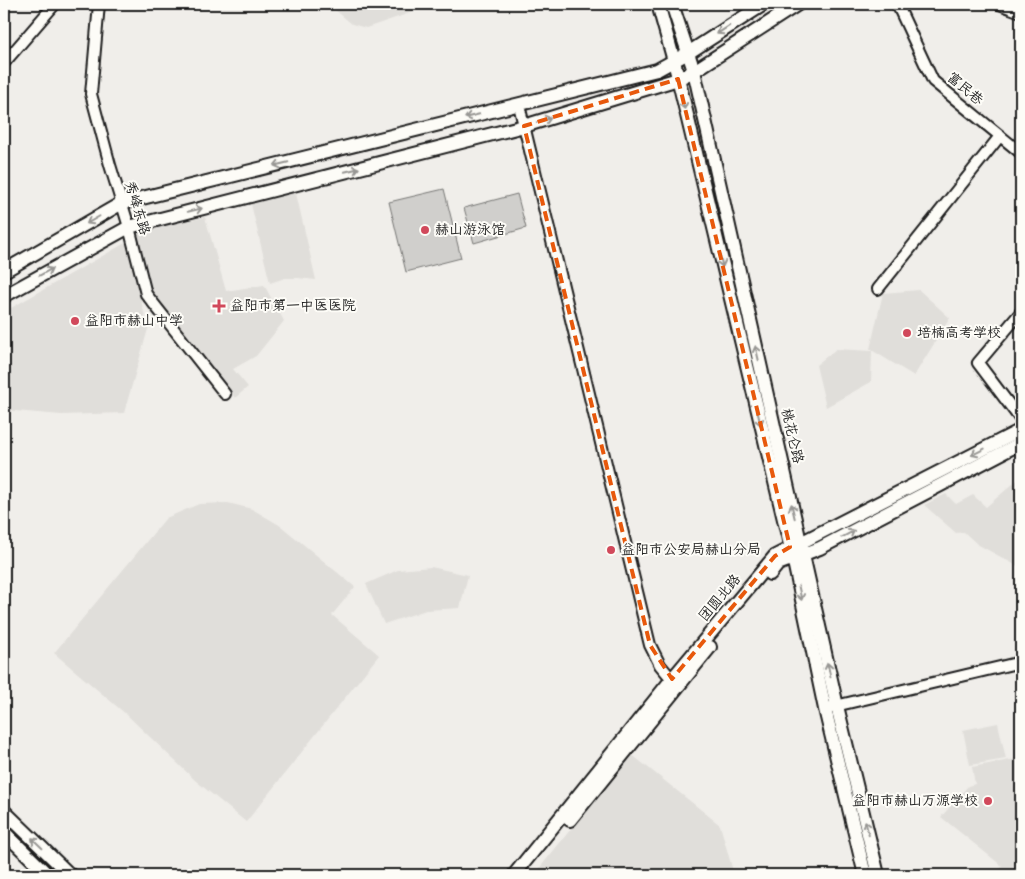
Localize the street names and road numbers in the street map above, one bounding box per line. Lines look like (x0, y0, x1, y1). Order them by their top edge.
street label: 富民巷 (942, 67, 989, 112)
street label: 秀峰东路 (118, 178, 156, 238)
street label: 桃花仑路 (775, 406, 809, 466)
street label: 团圆北路 (694, 569, 746, 627)

